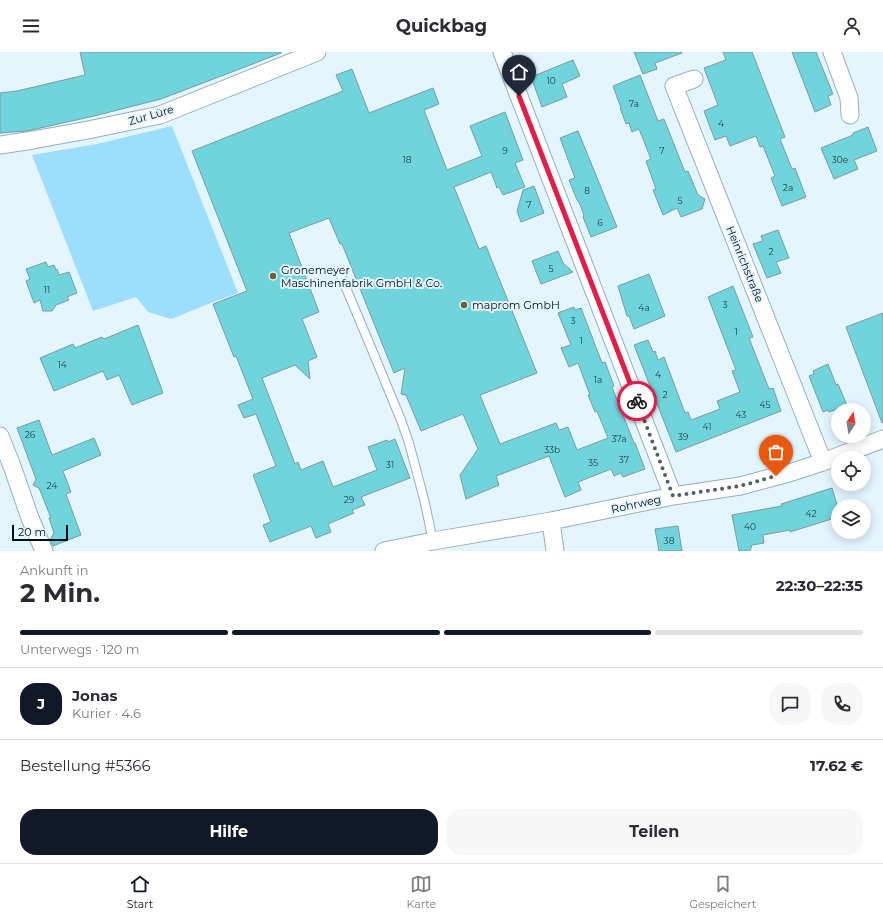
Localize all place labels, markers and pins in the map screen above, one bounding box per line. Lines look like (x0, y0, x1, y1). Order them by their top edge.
pin (502, 55, 536, 96)
place label: Gronemeyer Maschinenfabrik GmbH & Co. (281, 263, 442, 290)
marker: Gronemeyer Maschinenfabrik GmbH & Co. (268, 271, 278, 281)
place label: maprom GmbH (472, 298, 560, 312)
marker: maprom GmbH (459, 300, 469, 310)
pin (759, 435, 793, 476)

